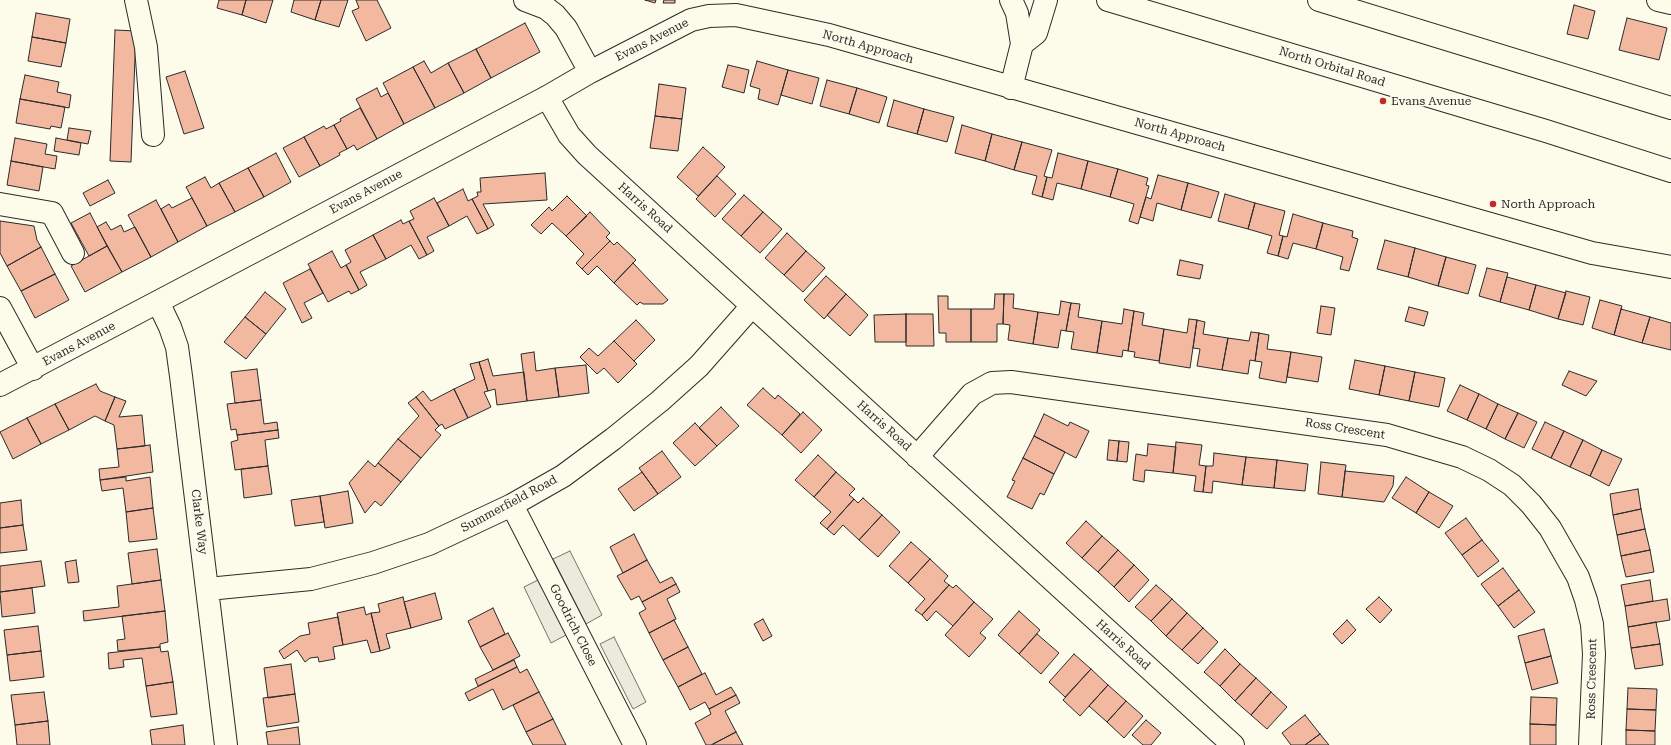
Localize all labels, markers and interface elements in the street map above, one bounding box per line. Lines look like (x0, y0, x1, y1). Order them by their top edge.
street label: Evans Avenue (613, 15, 691, 65)
street label: North Approach (821, 27, 915, 67)
street label: North Orbital Road (1277, 44, 1387, 90)
place label: Evans Avenue (1391, 94, 1471, 108)
marker: Evans Avenue (1378, 96, 1388, 106)
street label: North Approach (1133, 115, 1227, 155)
street label: Evans Avenue (327, 167, 405, 217)
street label: Harris Road (615, 180, 675, 236)
place label: North Approach (1501, 197, 1595, 211)
marker: North Approach (1488, 199, 1498, 209)
street label: Evans Avenue (40, 319, 118, 369)
street label: Harris Road (854, 398, 914, 454)
street label: Ross Crescent (1304, 416, 1386, 442)
street label: Summerfield Road (458, 473, 560, 535)
street label: Clarke Way (188, 489, 210, 555)
street label: Goodrich Close (546, 582, 600, 668)
street label: Harris Road (1093, 617, 1153, 673)
street label: Ross Crescent (1584, 638, 1600, 720)

